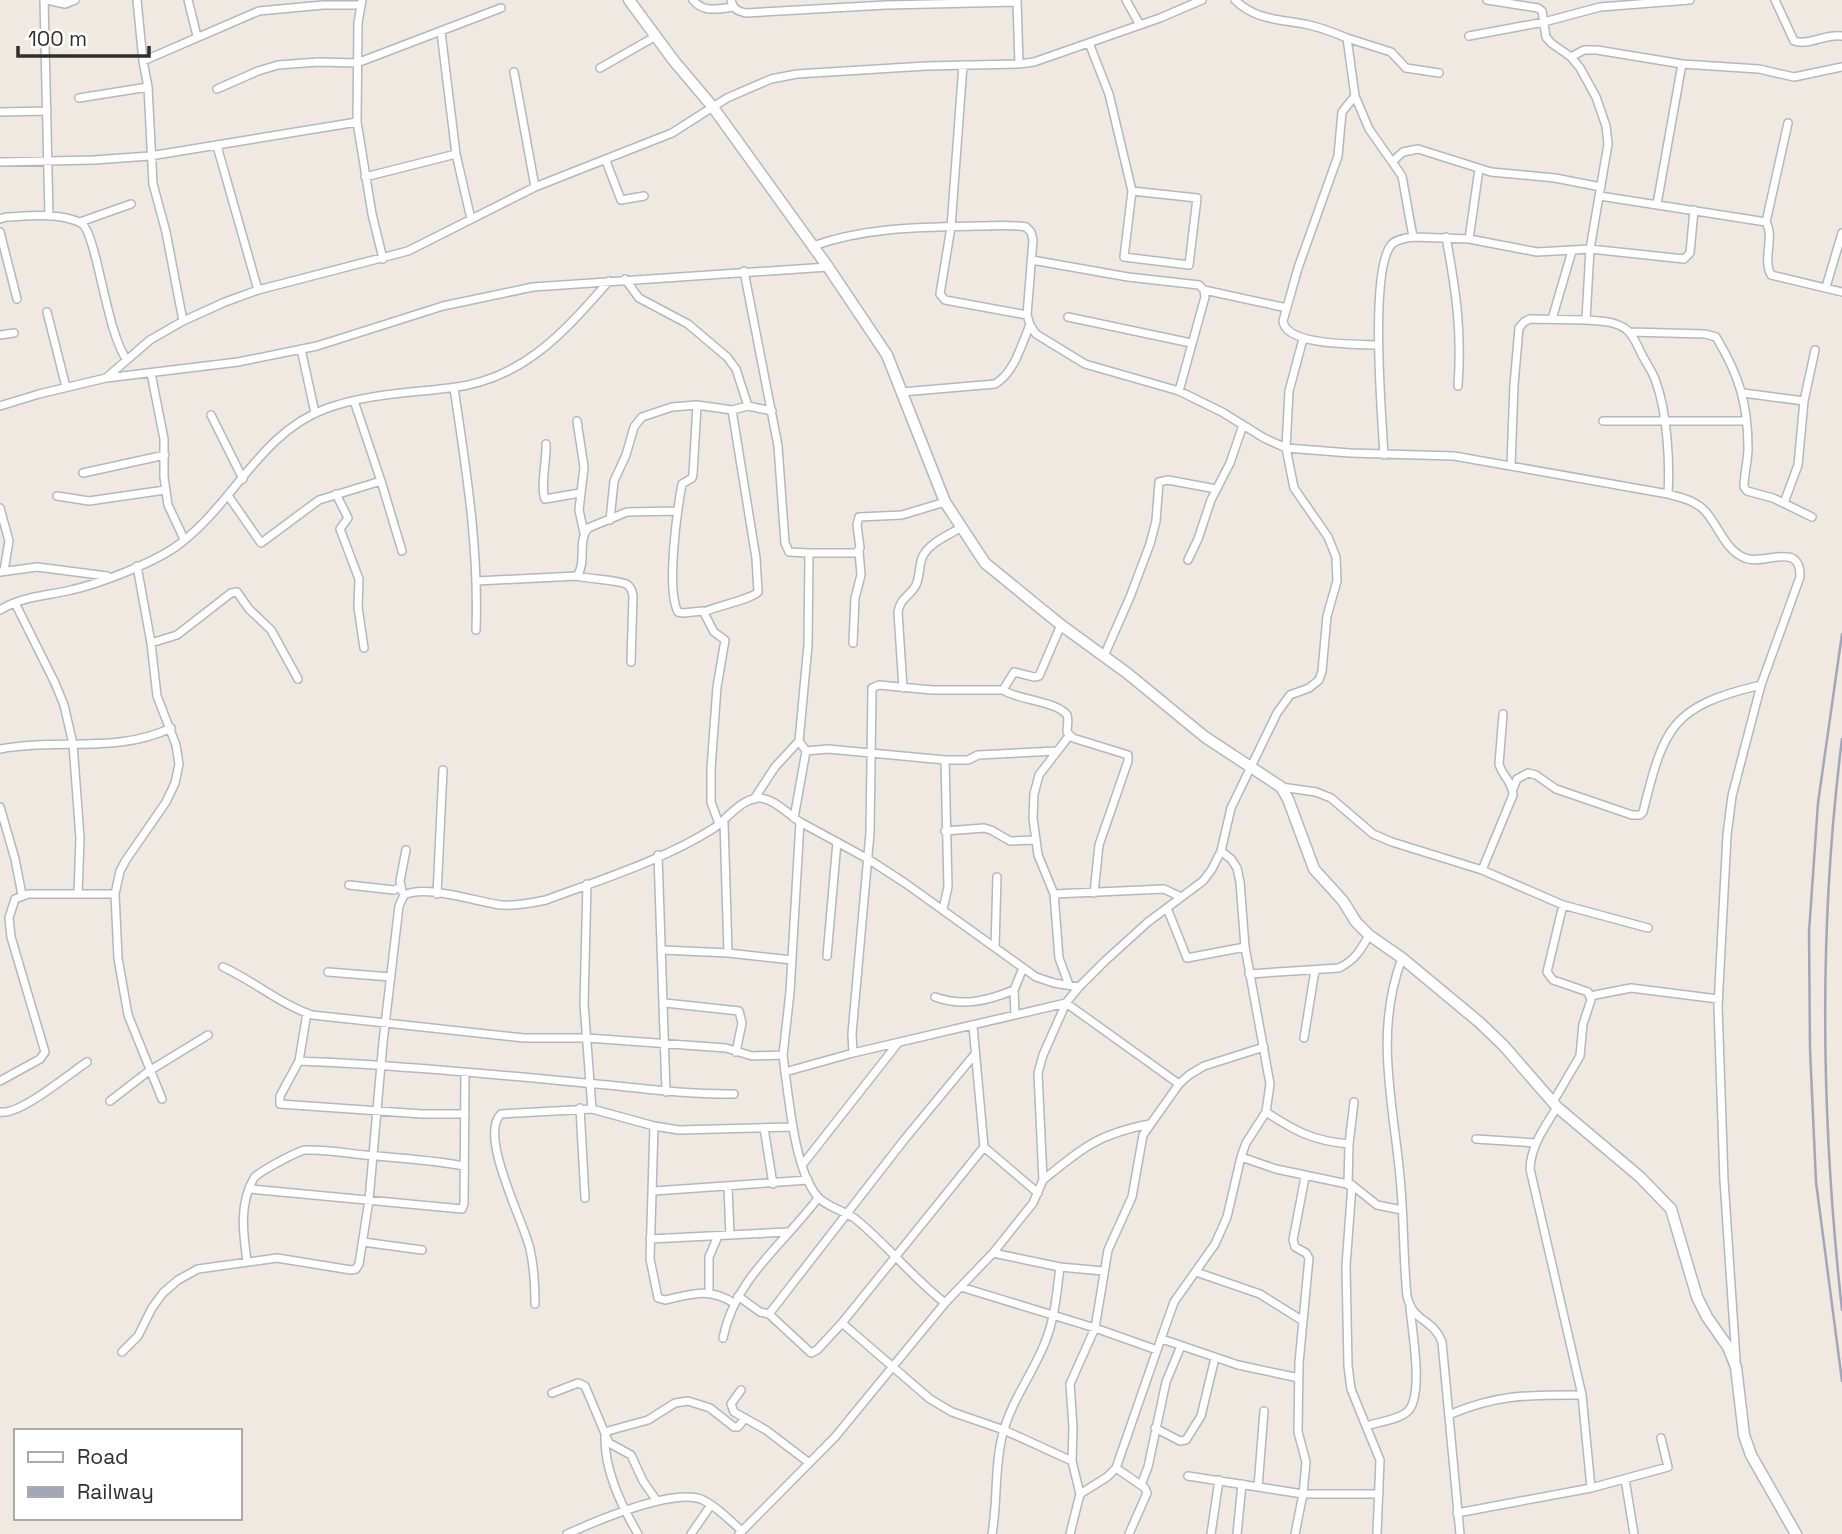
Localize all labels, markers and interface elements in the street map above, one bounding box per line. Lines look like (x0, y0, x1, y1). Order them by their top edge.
scale bar (18, 14, 149, 58)
text: 100 m (28, 25, 87, 52)
legend (14, 1429, 242, 1520)
text: Road (77, 1443, 129, 1470)
text: Railway (77, 1478, 154, 1505)

